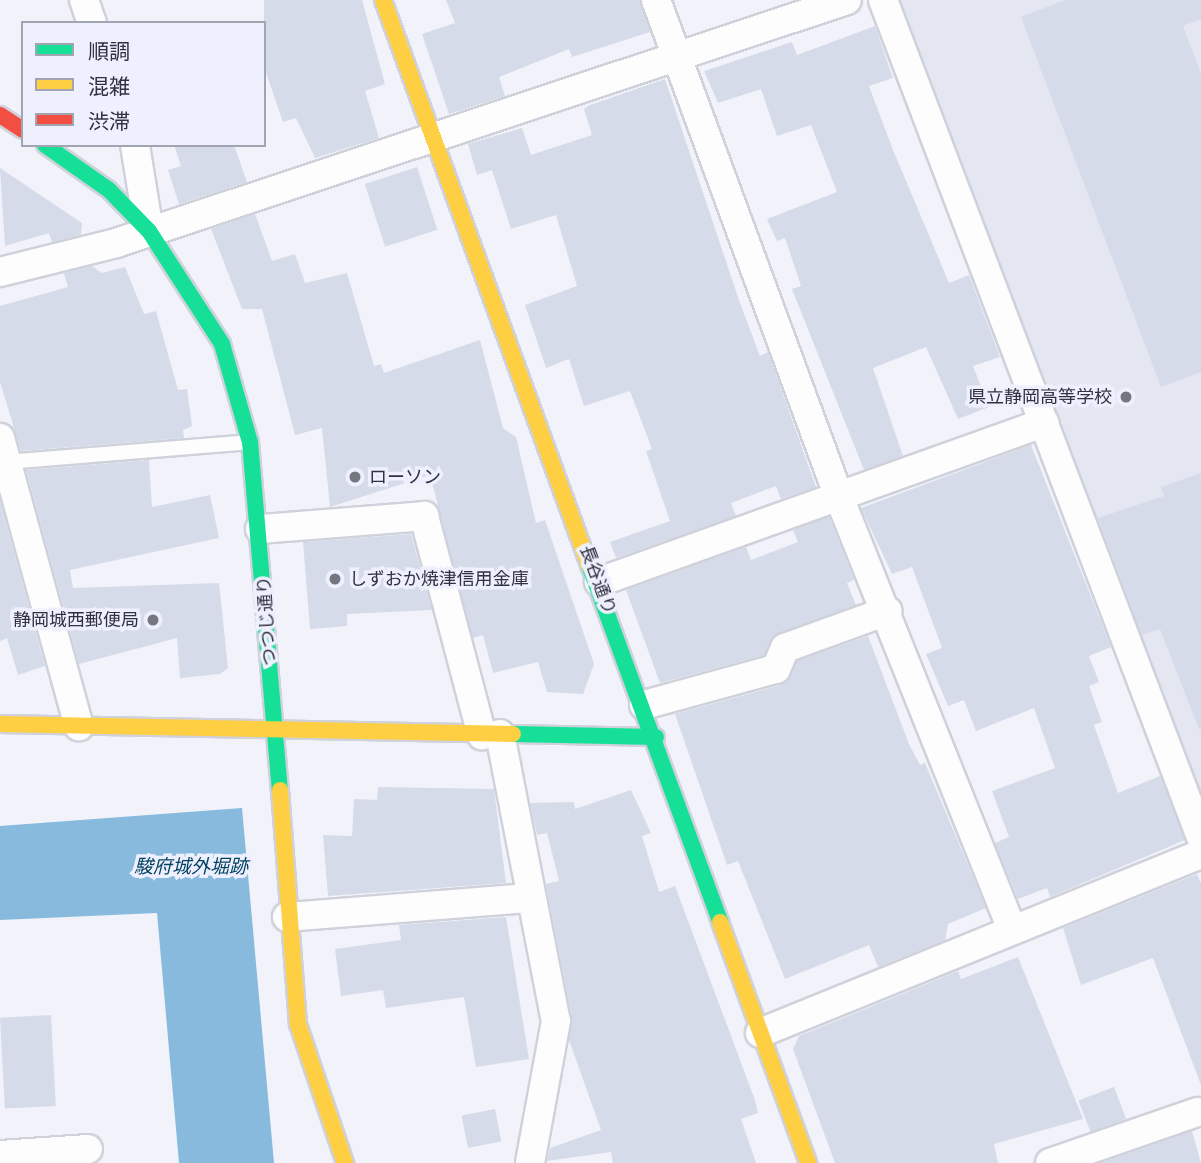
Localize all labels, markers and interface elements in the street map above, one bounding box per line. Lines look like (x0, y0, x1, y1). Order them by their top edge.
legend (21, 21, 266, 147)
text: 順調 (88, 39, 130, 63)
text: 混雑 (88, 74, 130, 98)
text: 渋滞 (88, 109, 130, 133)
place label: 県立静岡高等学校 (968, 386, 1112, 408)
marker: 県立静岡高等学校 (1118, 389, 1134, 405)
place label: ローソン (369, 466, 441, 488)
marker: ローソン (347, 469, 363, 485)
street label: 長谷通り (576, 542, 620, 618)
place label: しずおか焼津信用金庫 (349, 568, 529, 590)
marker: しずおか焼津信用金庫 (327, 571, 343, 587)
street label: つつじ通り (253, 575, 281, 667)
place label: 静岡城西郵便局 (13, 609, 139, 631)
marker: 静岡城西郵便局 (145, 612, 161, 628)
water label: 駿府城外堀跡 (134, 856, 248, 878)

